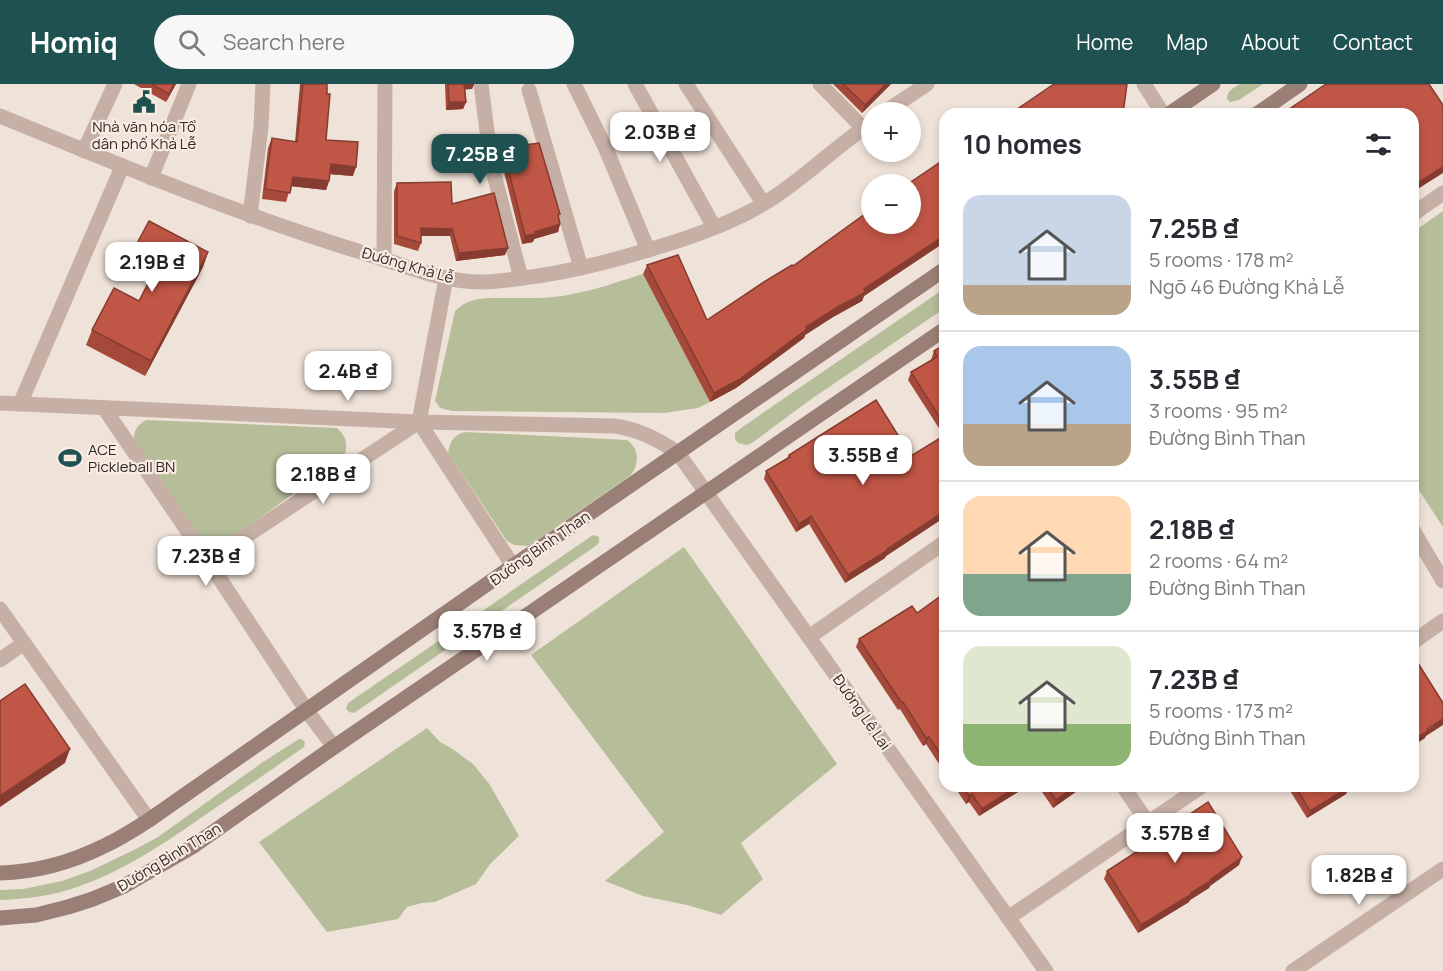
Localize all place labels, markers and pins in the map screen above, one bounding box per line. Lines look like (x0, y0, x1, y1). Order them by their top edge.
public building icon: Nhà văn hóa Tổ dân phố Khả Lễ (131, 89, 157, 115)
pin: 2.03B ₫ (605, 112, 715, 163)
place label: Nhà văn hóa Tổ dân phố Khả Lễ (92, 116, 196, 154)
pin: 7.25B ₫ (425, 134, 535, 185)
pin: 2.19B ₫ (97, 242, 207, 293)
pin: 2.4B ₫ (299, 351, 397, 402)
pin: 3.55B ₫ (808, 435, 918, 486)
place label: ACE Pickleball BN (88, 439, 175, 477)
sports icon: ACE Pickleball BN (57, 445, 83, 471)
pin: 2.18B ₫ (268, 454, 378, 505)
pin: 7.23B ₫ (151, 536, 261, 587)
pin: 3.57B ₫ (432, 611, 542, 662)
pin: 3.57B ₫ (1120, 813, 1230, 864)
pin: 1.82B ₫ (1304, 855, 1414, 906)

